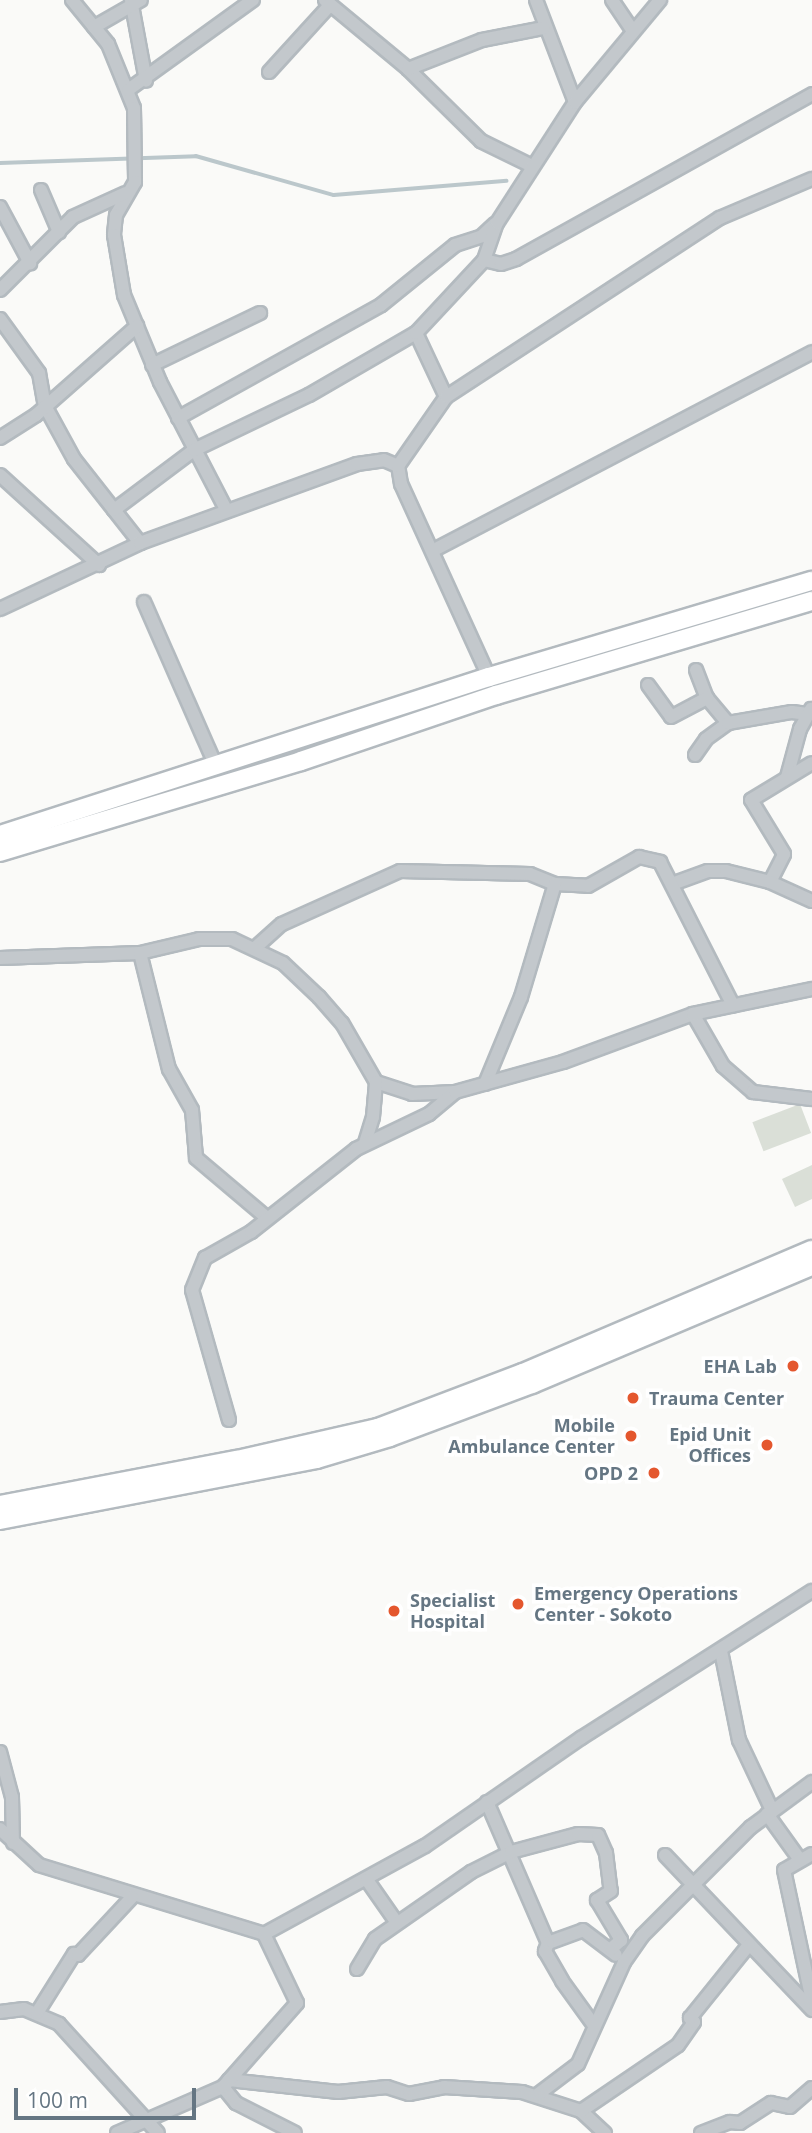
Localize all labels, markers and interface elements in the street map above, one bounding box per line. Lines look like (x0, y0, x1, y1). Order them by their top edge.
place label: EHA Lab (704, 1355, 777, 1377)
marker: EHA Lab (783, 1356, 803, 1376)
place label: Trauma Center (649, 1387, 784, 1409)
marker: Trauma Center (623, 1388, 643, 1408)
place label: Mobile Ambulance Center (448, 1415, 615, 1458)
place label: Epid Unit Offices (669, 1424, 751, 1466)
marker: Mobile Ambulance Center (621, 1426, 641, 1446)
marker: Epid Unit Offices (757, 1435, 777, 1455)
place label: OPD 2 (584, 1462, 638, 1484)
marker: OPD 2 (644, 1463, 664, 1483)
place label: Emergency Operations Center - Sokoto (534, 1583, 738, 1626)
place label: Specialist Hospital (410, 1590, 495, 1632)
marker: Emergency Operations Center - Sokoto (508, 1594, 528, 1614)
marker: Specialist Hospital (384, 1601, 404, 1621)
scale bar (18, 2074, 200, 2118)
text: 100 m (27, 2086, 88, 2114)

